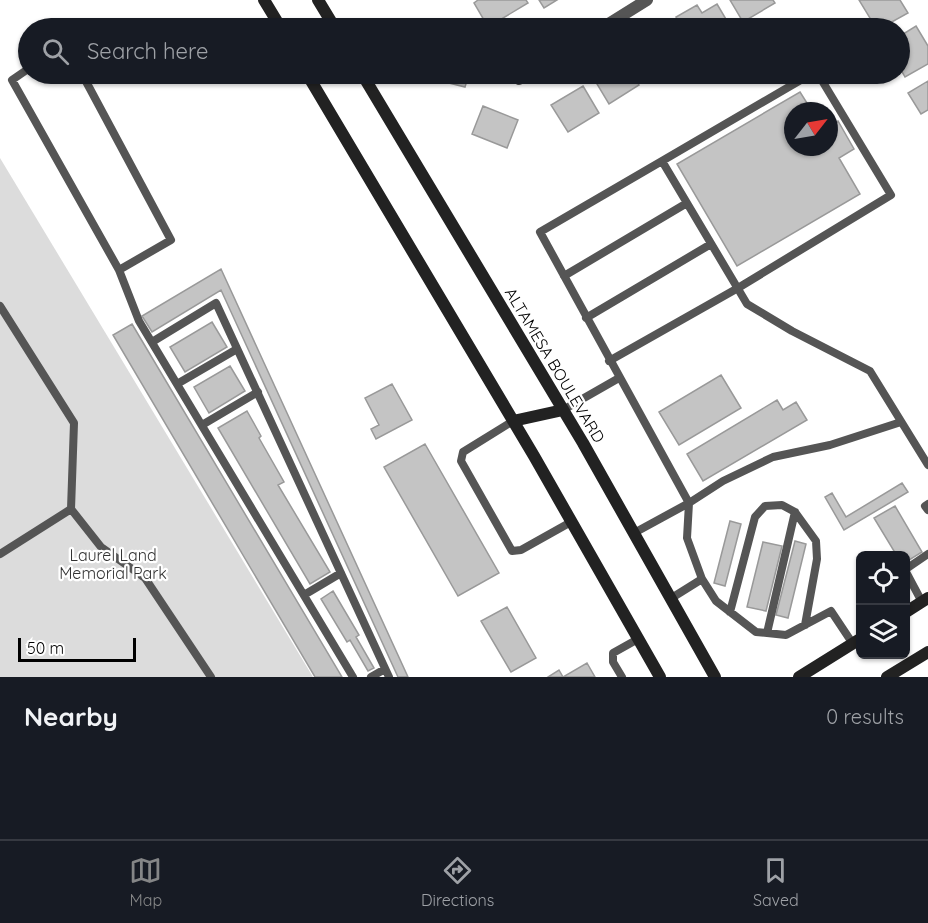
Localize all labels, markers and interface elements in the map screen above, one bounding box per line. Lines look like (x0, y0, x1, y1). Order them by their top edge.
search box (18, 18, 910, 84)
icon: search (39, 35, 72, 68)
text: Search here (87, 37, 208, 65)
north arrow (784, 102, 838, 156)
street label: ALTAMESA BOULEVARD (501, 284, 609, 446)
park label: Laurel Land Memorial Park (59, 545, 167, 583)
map controls (856, 551, 910, 659)
button: locate (856, 551, 910, 605)
button: layers (856, 605, 910, 659)
scale bar (18, 635, 136, 662)
text: 50 m (27, 638, 64, 658)
text: Nearby (24, 700, 118, 733)
text: 0 results (826, 704, 904, 729)
tab: Map (129, 854, 162, 910)
tab: Directions (421, 854, 494, 910)
tab: Saved (753, 854, 799, 910)

